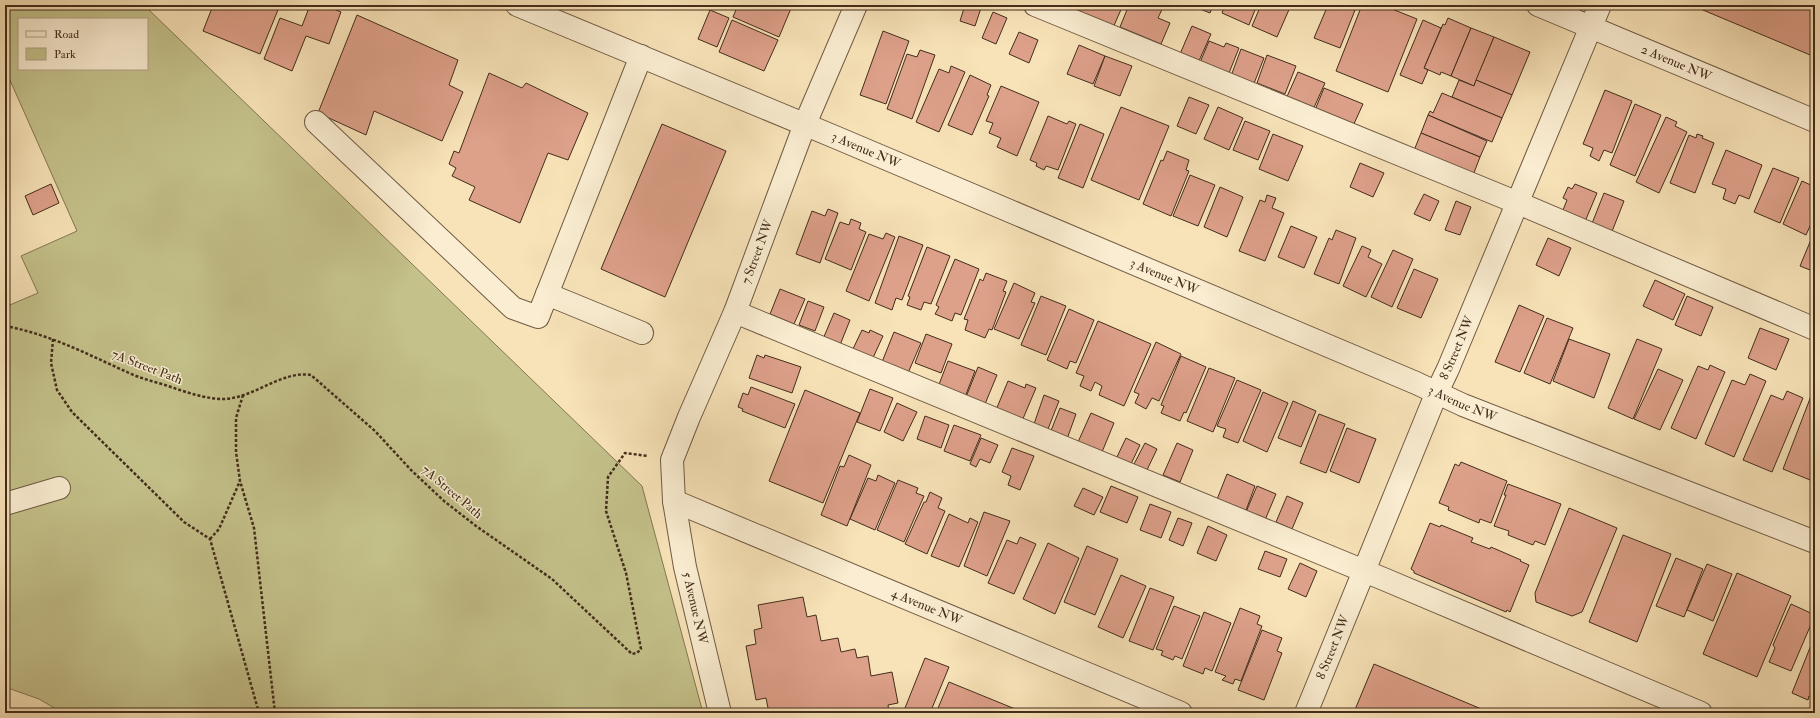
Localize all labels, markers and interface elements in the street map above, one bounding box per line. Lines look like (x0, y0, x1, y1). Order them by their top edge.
legend (18, 18, 148, 70)
text: Road (54, 27, 79, 42)
street label: 2 Avenue NW (1639, 41, 1715, 85)
text: Park (54, 47, 76, 62)
street label: 3 Avenue NW (829, 129, 903, 172)
street label: 7 Street NW (738, 217, 777, 287)
street label: 3 Avenue NW (1128, 255, 1202, 298)
street label: 8 Street NW (1436, 313, 1478, 382)
street label: 7A Street Path (109, 346, 185, 388)
street label: 3 Avenue NW (1425, 382, 1500, 426)
street label: 7A Street Path (418, 462, 486, 522)
street label: 5 Avenue NW (679, 570, 711, 646)
street label: 4 Avenue NW (889, 585, 965, 629)
street label: 8 Street NW (1313, 612, 1353, 682)

